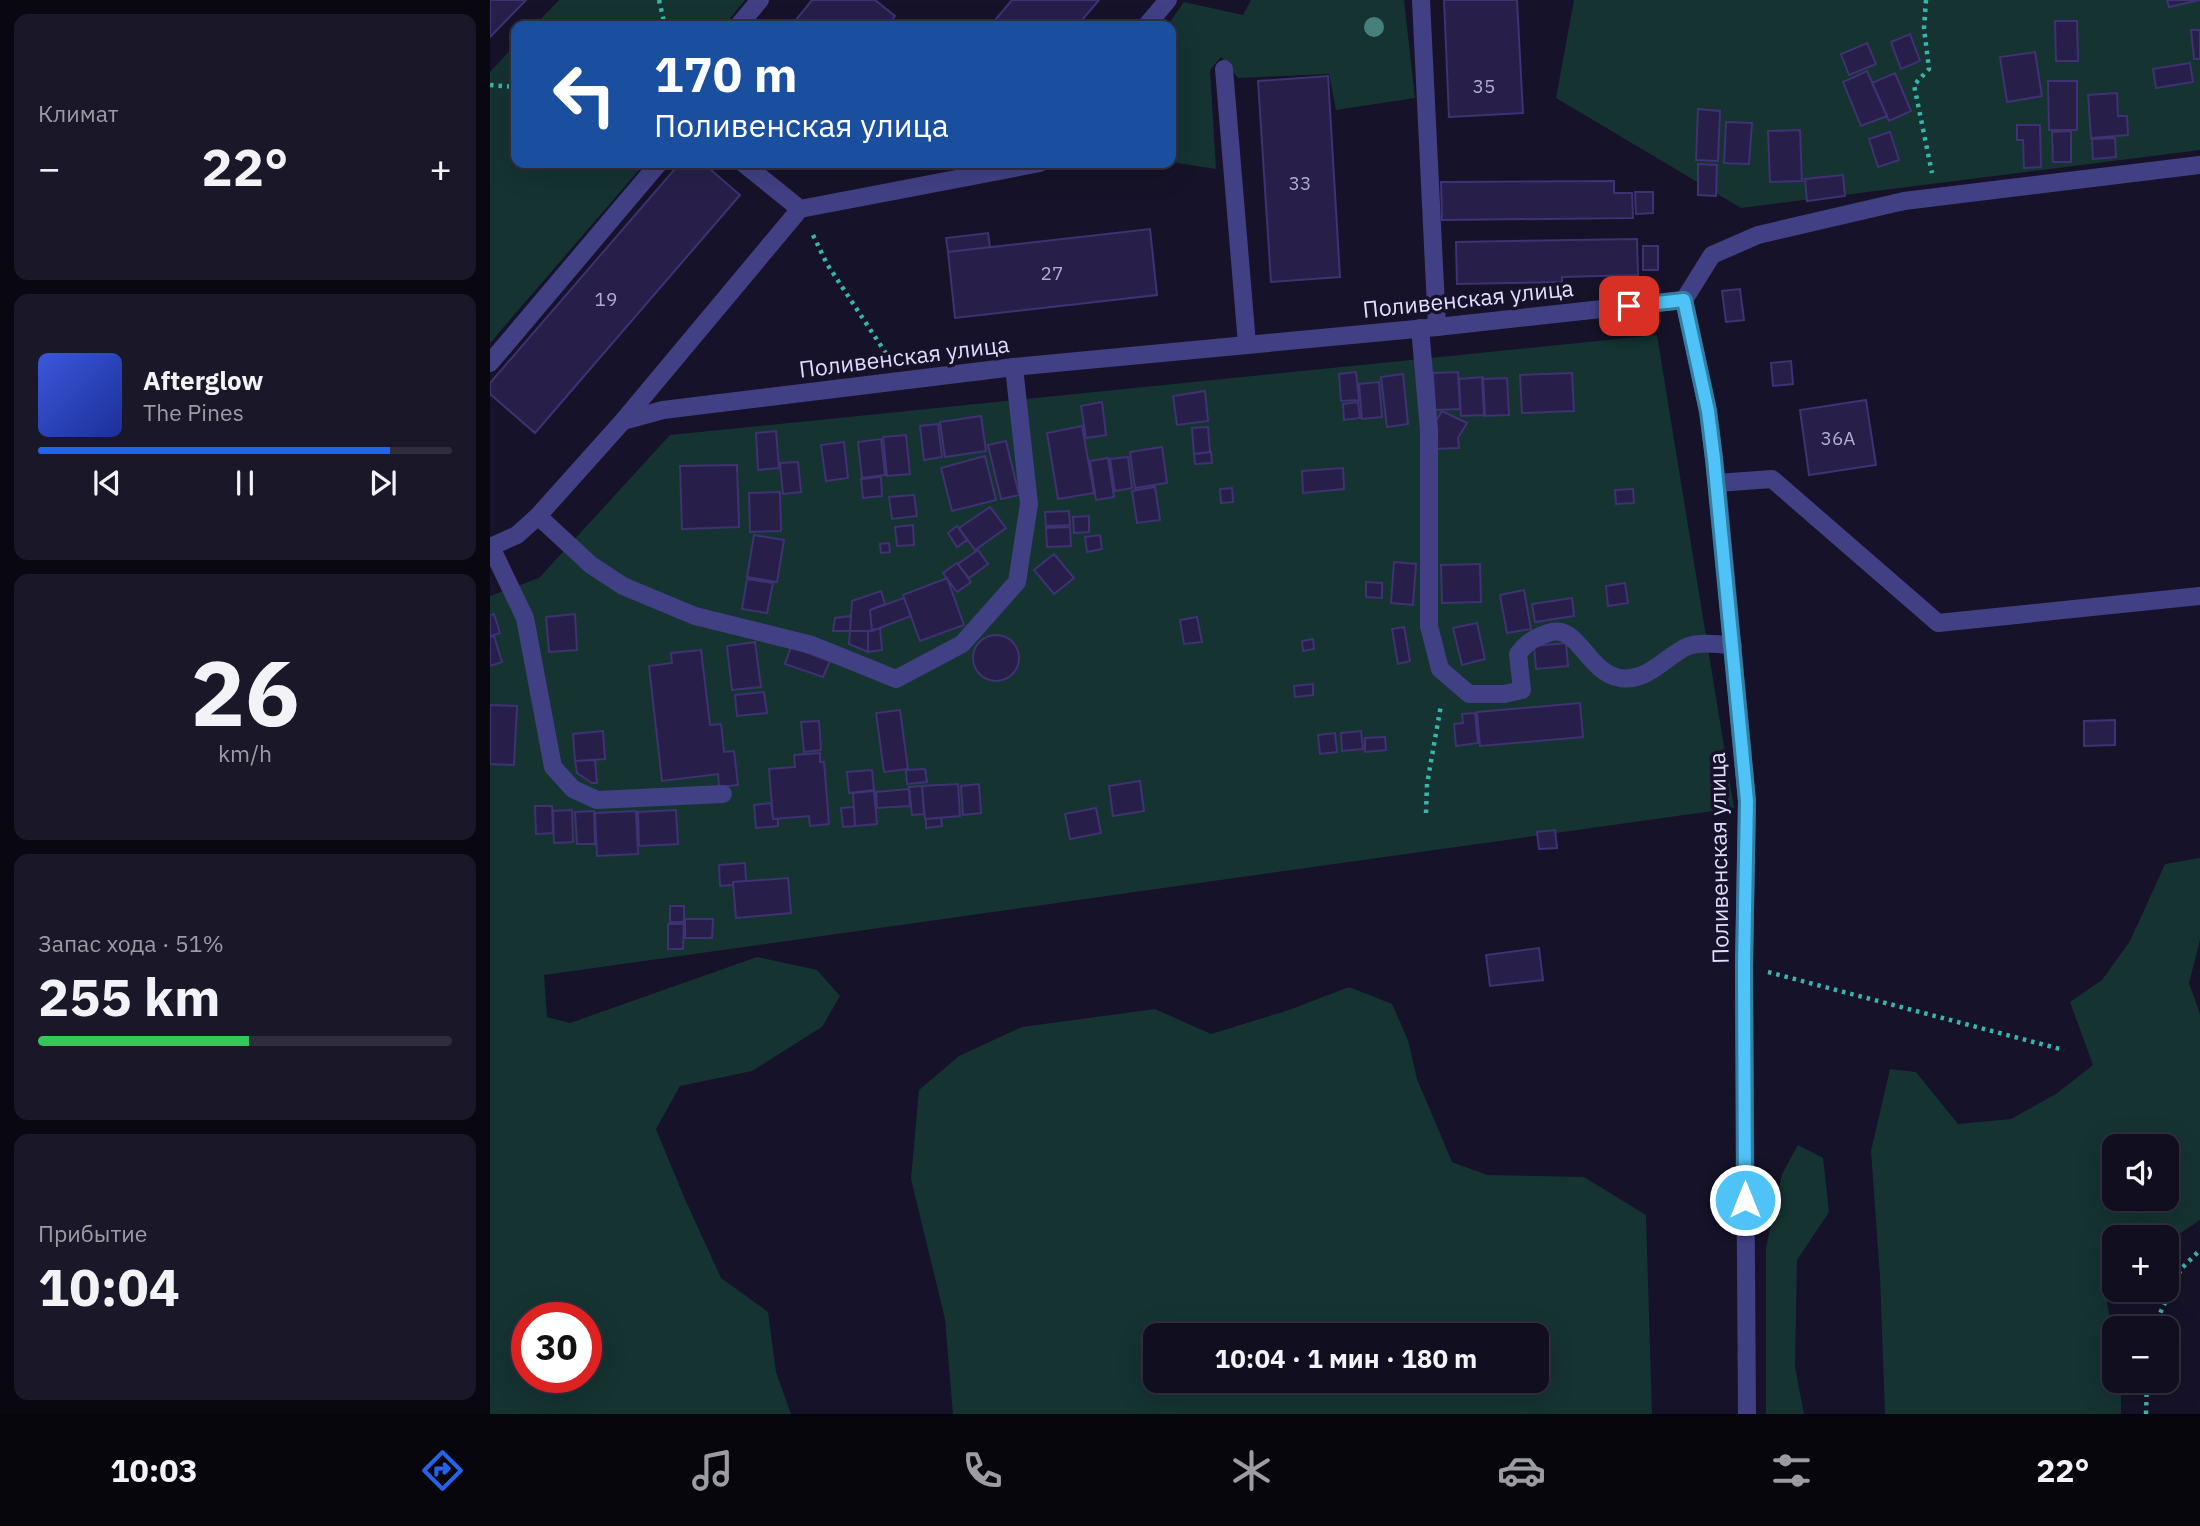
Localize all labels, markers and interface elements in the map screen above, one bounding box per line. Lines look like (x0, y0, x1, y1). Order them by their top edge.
text: 170 m (654, 42, 798, 105)
icon: left (539, 49, 630, 140)
house number: 35 (1473, 74, 1495, 98)
text: Климат (38, 98, 119, 128)
text: Поливенская улица (654, 104, 949, 146)
text: 22° (202, 133, 288, 200)
text: − (38, 143, 61, 192)
text: + (429, 143, 452, 192)
house number: 33 (1289, 171, 1311, 195)
house number: 27 (1041, 261, 1063, 285)
street label: Поливенская улица (1361, 272, 1575, 324)
pin (1599, 276, 1659, 336)
house number: 19 (595, 287, 617, 311)
icon: arrive (1610, 287, 1648, 325)
street label: Поливенская улица (797, 328, 1011, 384)
text: Afterglow (143, 363, 263, 397)
text: The Pines (143, 397, 244, 427)
house number: 36А (1821, 426, 1855, 450)
icon: previous (88, 464, 126, 502)
icon: pause (226, 464, 264, 502)
icon: next (364, 464, 402, 502)
text: 26 (190, 633, 300, 751)
text: km/h (218, 738, 272, 768)
street label: Поливенская улица (1701, 752, 1735, 964)
text: Запас хода · 51% (38, 928, 224, 958)
text: 255 km (38, 963, 220, 1030)
map controls (2102, 1134, 2179, 1393)
button: sound (2102, 1134, 2179, 1211)
position arrow (1708, 1163, 1782, 1237)
text: Прибытие (38, 1218, 147, 1248)
button: + (2102, 1225, 2179, 1302)
text: 10:04 (38, 1253, 180, 1320)
speed limit sign: 30 (511, 1302, 602, 1393)
button: − (2102, 1316, 2179, 1393)
text: 10:04 · 1 мин · 180 m (1215, 1341, 1477, 1375)
icon: directions (418, 1446, 467, 1495)
icon: music (688, 1446, 737, 1495)
icon: phone (958, 1446, 1007, 1495)
icon: climate (1227, 1446, 1276, 1495)
icon: car (1497, 1446, 1546, 1495)
icon: filters (1767, 1446, 1816, 1495)
text: 10:03 (110, 1449, 198, 1491)
text: 22° (2036, 1449, 2090, 1491)

